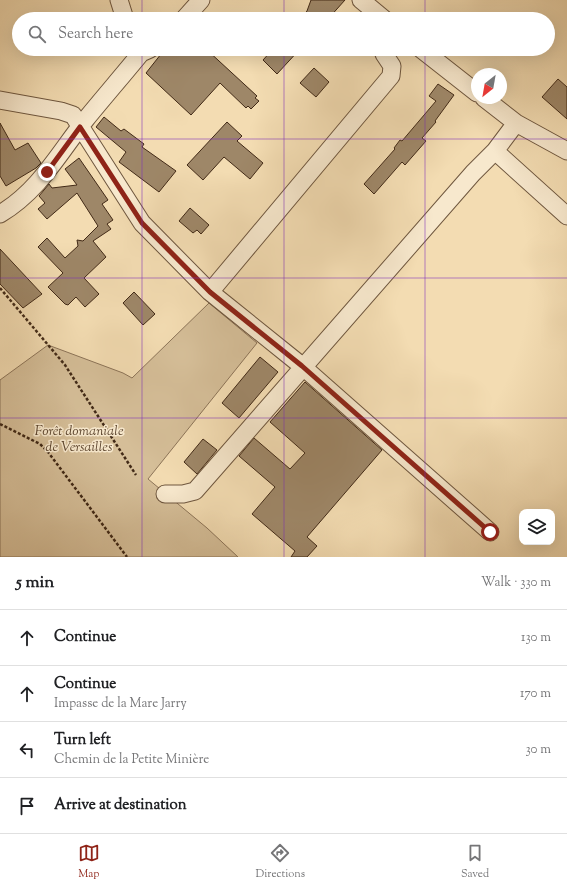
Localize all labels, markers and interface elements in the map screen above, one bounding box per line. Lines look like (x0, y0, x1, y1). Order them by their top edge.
search box (12, 12, 555, 56)
icon: search (26, 23, 48, 45)
text: Search here (58, 24, 133, 45)
north arrow (471, 68, 507, 104)
route end (38, 163, 56, 181)
park label: Forêt domaniale de Versailles (34, 422, 124, 458)
map controls (519, 509, 555, 545)
button: layers (519, 509, 555, 545)
route start (481, 523, 499, 541)
text: 5 min (16, 571, 54, 595)
text: Walk · 330 m (481, 574, 551, 592)
icon: ahead (16, 627, 38, 649)
text: Continue (54, 627, 116, 648)
text: 130 m (521, 629, 551, 647)
text: Continue (54, 674, 116, 695)
icon: ahead (16, 683, 38, 705)
text: 170 m (520, 685, 551, 703)
text: Impasse de la Mare Jarry (54, 695, 187, 713)
text: Turn left (54, 730, 111, 751)
icon: left (16, 739, 38, 761)
text: 30 m (525, 741, 551, 759)
text: Chemin de la Petite Minière (54, 751, 209, 769)
icon: arrive (16, 795, 38, 817)
text: Arrive at destination (54, 795, 187, 816)
tab: Map (78, 842, 100, 882)
tab: Directions (256, 842, 305, 882)
tab: Saved (461, 842, 489, 882)

